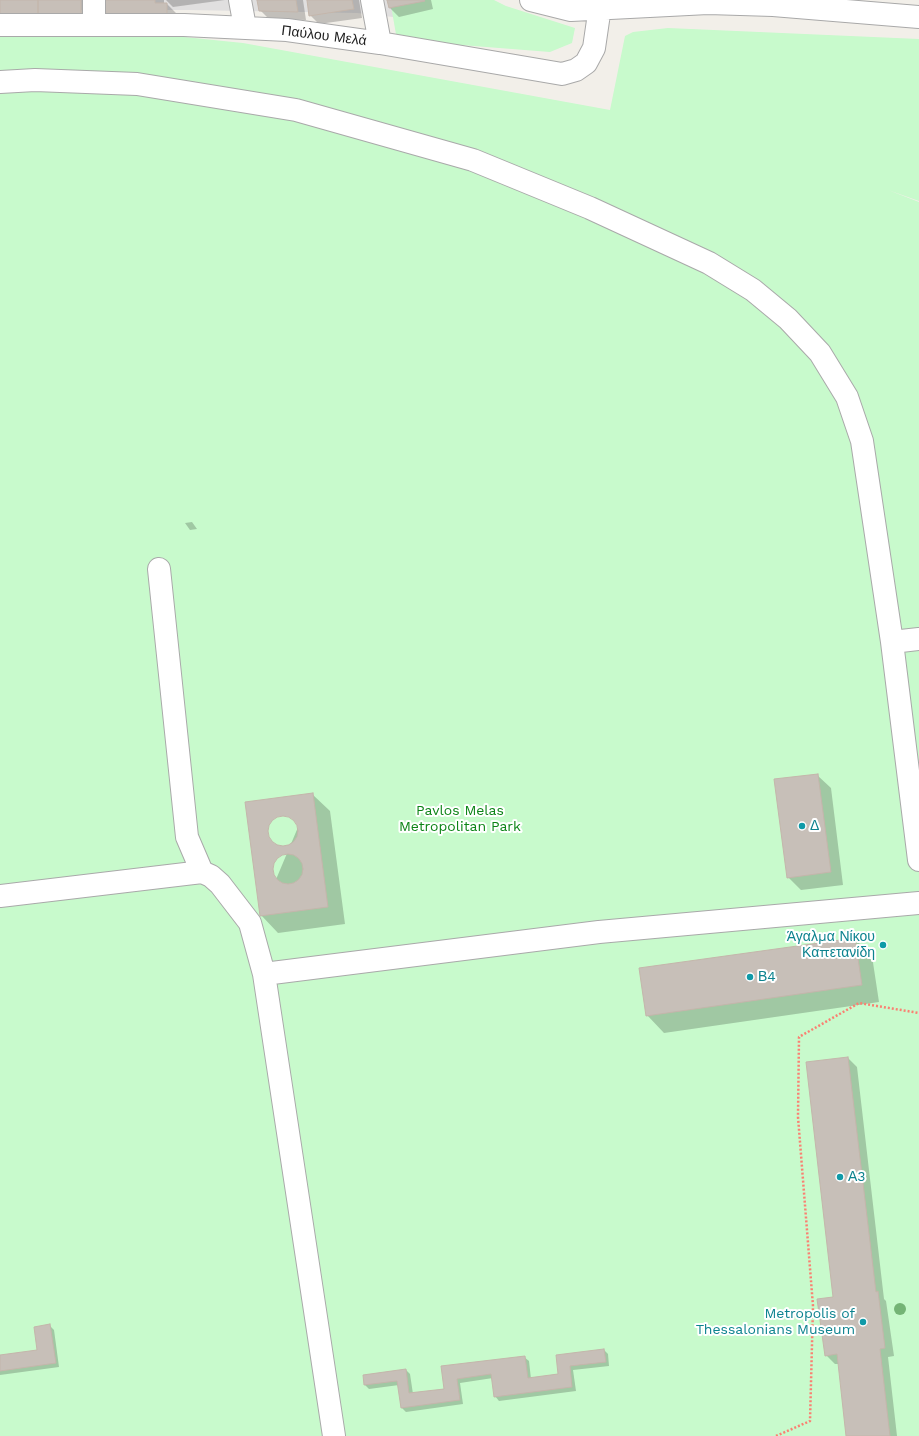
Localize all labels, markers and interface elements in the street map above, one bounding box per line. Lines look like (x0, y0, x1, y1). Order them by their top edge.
street label: Παύλου Μελά (280, 22, 368, 50)
park label: Pavlos Melas Metropolitan Park (399, 803, 521, 836)
place label: Δ (810, 818, 819, 834)
marker: Δ (797, 821, 807, 831)
place label: Άγαλμα Νίκου Καπετανίδη (787, 929, 875, 962)
marker: Άγαλμα Νίκου Καπετανίδη (878, 940, 888, 950)
place label: Β4 (758, 969, 776, 985)
marker: Β4 (745, 972, 755, 982)
place label: Α3 (848, 1169, 865, 1185)
marker: Α3 (835, 1172, 845, 1182)
place label: Metropolis of Thessalonians Museum (696, 1306, 855, 1338)
marker: Metropolis of Thessalonians Museum (858, 1317, 868, 1327)

